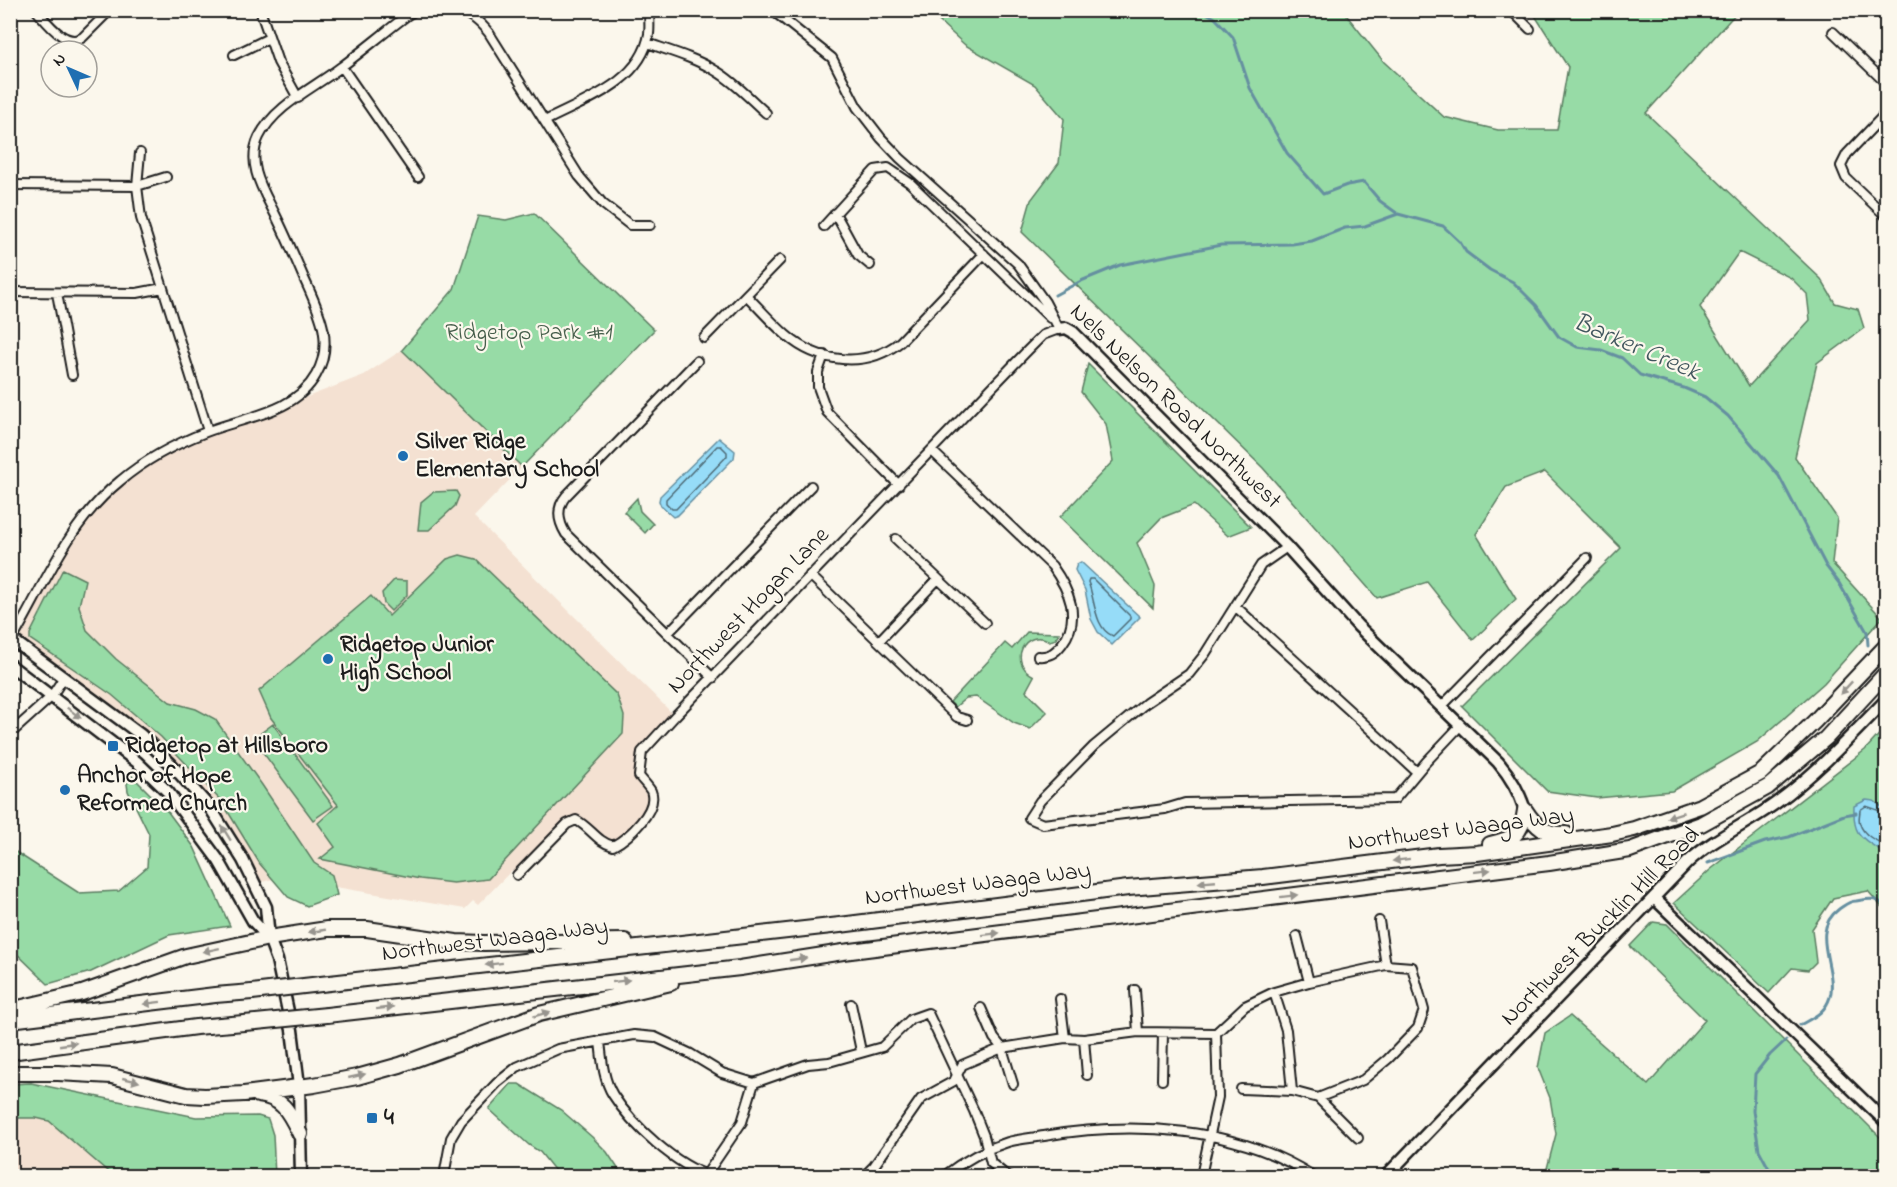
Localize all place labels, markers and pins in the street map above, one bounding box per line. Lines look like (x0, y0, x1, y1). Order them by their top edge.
place label: Silver Ridge Elementary School (415, 425, 599, 489)
marker: Silver Ridge Elementary School (396, 449, 410, 463)
place label: Ridgetop Junior High School (340, 628, 494, 692)
marker: Ridgetop Junior High School (321, 652, 335, 666)
place label: Ridgetop at Hillsboro (125, 729, 328, 765)
marker: Ridgetop at Hillsboro (106, 739, 120, 753)
place label: Anchor of Hope Reformed Church (77, 759, 247, 822)
marker: Anchor of Hope Reformed Church (58, 783, 72, 797)
place label: 4 (384, 1101, 394, 1136)
marker: 4 (365, 1111, 379, 1125)

